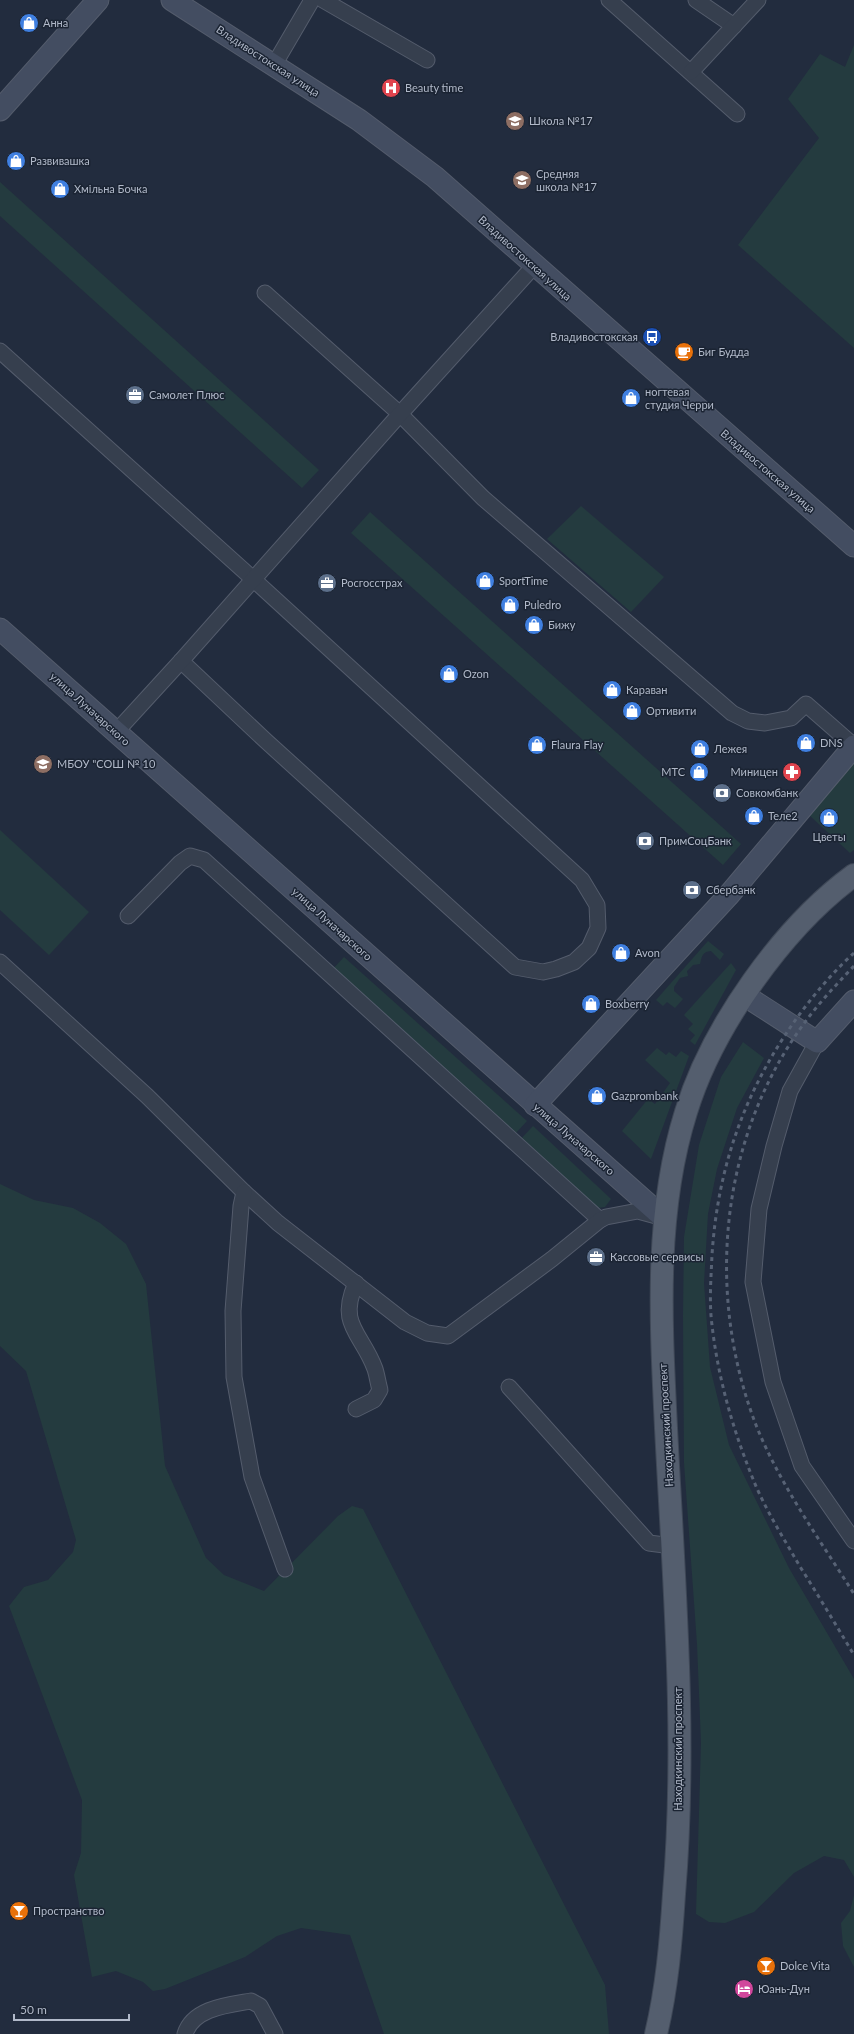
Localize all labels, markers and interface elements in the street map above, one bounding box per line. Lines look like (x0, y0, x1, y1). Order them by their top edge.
shop icon: Анна (18, 12, 40, 34)
place label: Анна (43, 16, 68, 29)
street label: Владивостокская улица (214, 22, 322, 99)
hospital icon: Beauty time (380, 77, 402, 99)
place label: Beauty time (405, 81, 463, 94)
school or university icon: Школа №17 (504, 110, 526, 132)
place label: Школа №17 (529, 114, 593, 127)
shop icon: Развивашка (5, 150, 27, 172)
place label: Развивашка (30, 154, 90, 167)
place label: Средняя школа №17 (536, 167, 597, 193)
school or university icon: Средняя школа №17 (511, 169, 533, 191)
shop icon: Хмільна Бочка (49, 178, 71, 200)
place label: Хмільна Бочка (74, 182, 147, 195)
street label: Владивостокская улица (476, 212, 574, 303)
bus stop icon: Владивостокская (641, 326, 663, 348)
place label: Владивостокская (550, 330, 638, 343)
cafe icon: Биг Будда (673, 341, 695, 363)
place label: Биг Будда (698, 345, 749, 358)
office icon: Самолет Плюс (124, 384, 146, 406)
place label: ногтевая студия Черри (645, 385, 714, 411)
shop icon: ногтевая студия Черри (620, 387, 642, 409)
place label: Самолет Плюс (149, 388, 224, 401)
street label: Владивостокская улица (719, 426, 818, 515)
shop icon: SportTime (474, 570, 496, 592)
office icon: Росгосстрах (316, 572, 338, 594)
place label: SportTime (499, 574, 548, 587)
place label: Росгосстрах (341, 576, 403, 589)
shop icon: Puledro (499, 594, 521, 616)
place label: Puledro (524, 598, 561, 611)
shop icon: Бижу (523, 614, 545, 636)
place label: Бижу (548, 618, 576, 631)
shop icon: Ozon (438, 663, 460, 685)
place label: Ozon (463, 667, 489, 680)
street label: улица Луначарского (48, 669, 133, 748)
shop icon: Караван (601, 679, 623, 701)
place label: Караван (626, 683, 668, 696)
shop icon: Ортивити (621, 700, 643, 722)
place label: Ортивити (646, 704, 696, 717)
shop icon: DNS (795, 732, 817, 754)
shop icon: Flaura Flay (526, 734, 548, 756)
place label: DNS (820, 736, 843, 749)
place label: Flaura Flay (551, 738, 604, 751)
shop icon: Лежея (689, 738, 711, 760)
place label: Лежея (713, 742, 747, 755)
school or university icon: МБОУ "СОШ № 10 (32, 753, 54, 775)
place label: МБОУ "СОШ № 10 (57, 757, 156, 770)
shop icon: МТС (688, 761, 710, 783)
pharmacy icon: Миницен (781, 761, 803, 783)
place label: МТС (661, 765, 686, 778)
place label: Миницен (730, 765, 778, 778)
bank icon: Совкомбанк (711, 782, 733, 804)
place label: Совкомбанк (736, 786, 799, 799)
shop icon: Теле2 (743, 805, 765, 827)
shop icon: Цветы (818, 807, 840, 829)
place label: Теле2 (768, 809, 798, 822)
bank icon: ПримСоцБанк (634, 830, 656, 852)
place label: Цветы (812, 830, 846, 843)
place label: ПримСоцБанк (659, 834, 732, 847)
bank icon: Сбербанк (681, 879, 703, 901)
place label: Сбербанк (706, 883, 756, 896)
street label: улица Луначарского (290, 884, 375, 963)
shop icon: Avon (610, 942, 632, 964)
place label: Avon (635, 946, 660, 959)
shop icon: Boxberry (580, 993, 602, 1015)
place label: Boxberry (605, 997, 649, 1010)
shop icon: Gazprombank (586, 1085, 608, 1107)
place label: Gazprombank (611, 1089, 678, 1102)
street label: улица Луначарского (531, 1100, 617, 1177)
office icon: Кассовые сервисы (585, 1246, 607, 1268)
place label: Кассовые сервисы (610, 1250, 703, 1263)
street label: Находкинский проспект (656, 1363, 675, 1487)
street label: Находкинский проспект (671, 1687, 684, 1811)
bar icon: Пространство (8, 1900, 30, 1922)
place label: Пространство (33, 1904, 105, 1917)
bar icon: Dolce Vita (755, 1955, 777, 1977)
place label: Dolce Vita (780, 1959, 830, 1972)
hotel icon: Юань-Дун (733, 1978, 755, 2000)
place label: Юань-Дун (758, 1982, 810, 1995)
scale bar (14, 1996, 129, 2022)
text: 50 m (20, 2002, 47, 2017)

